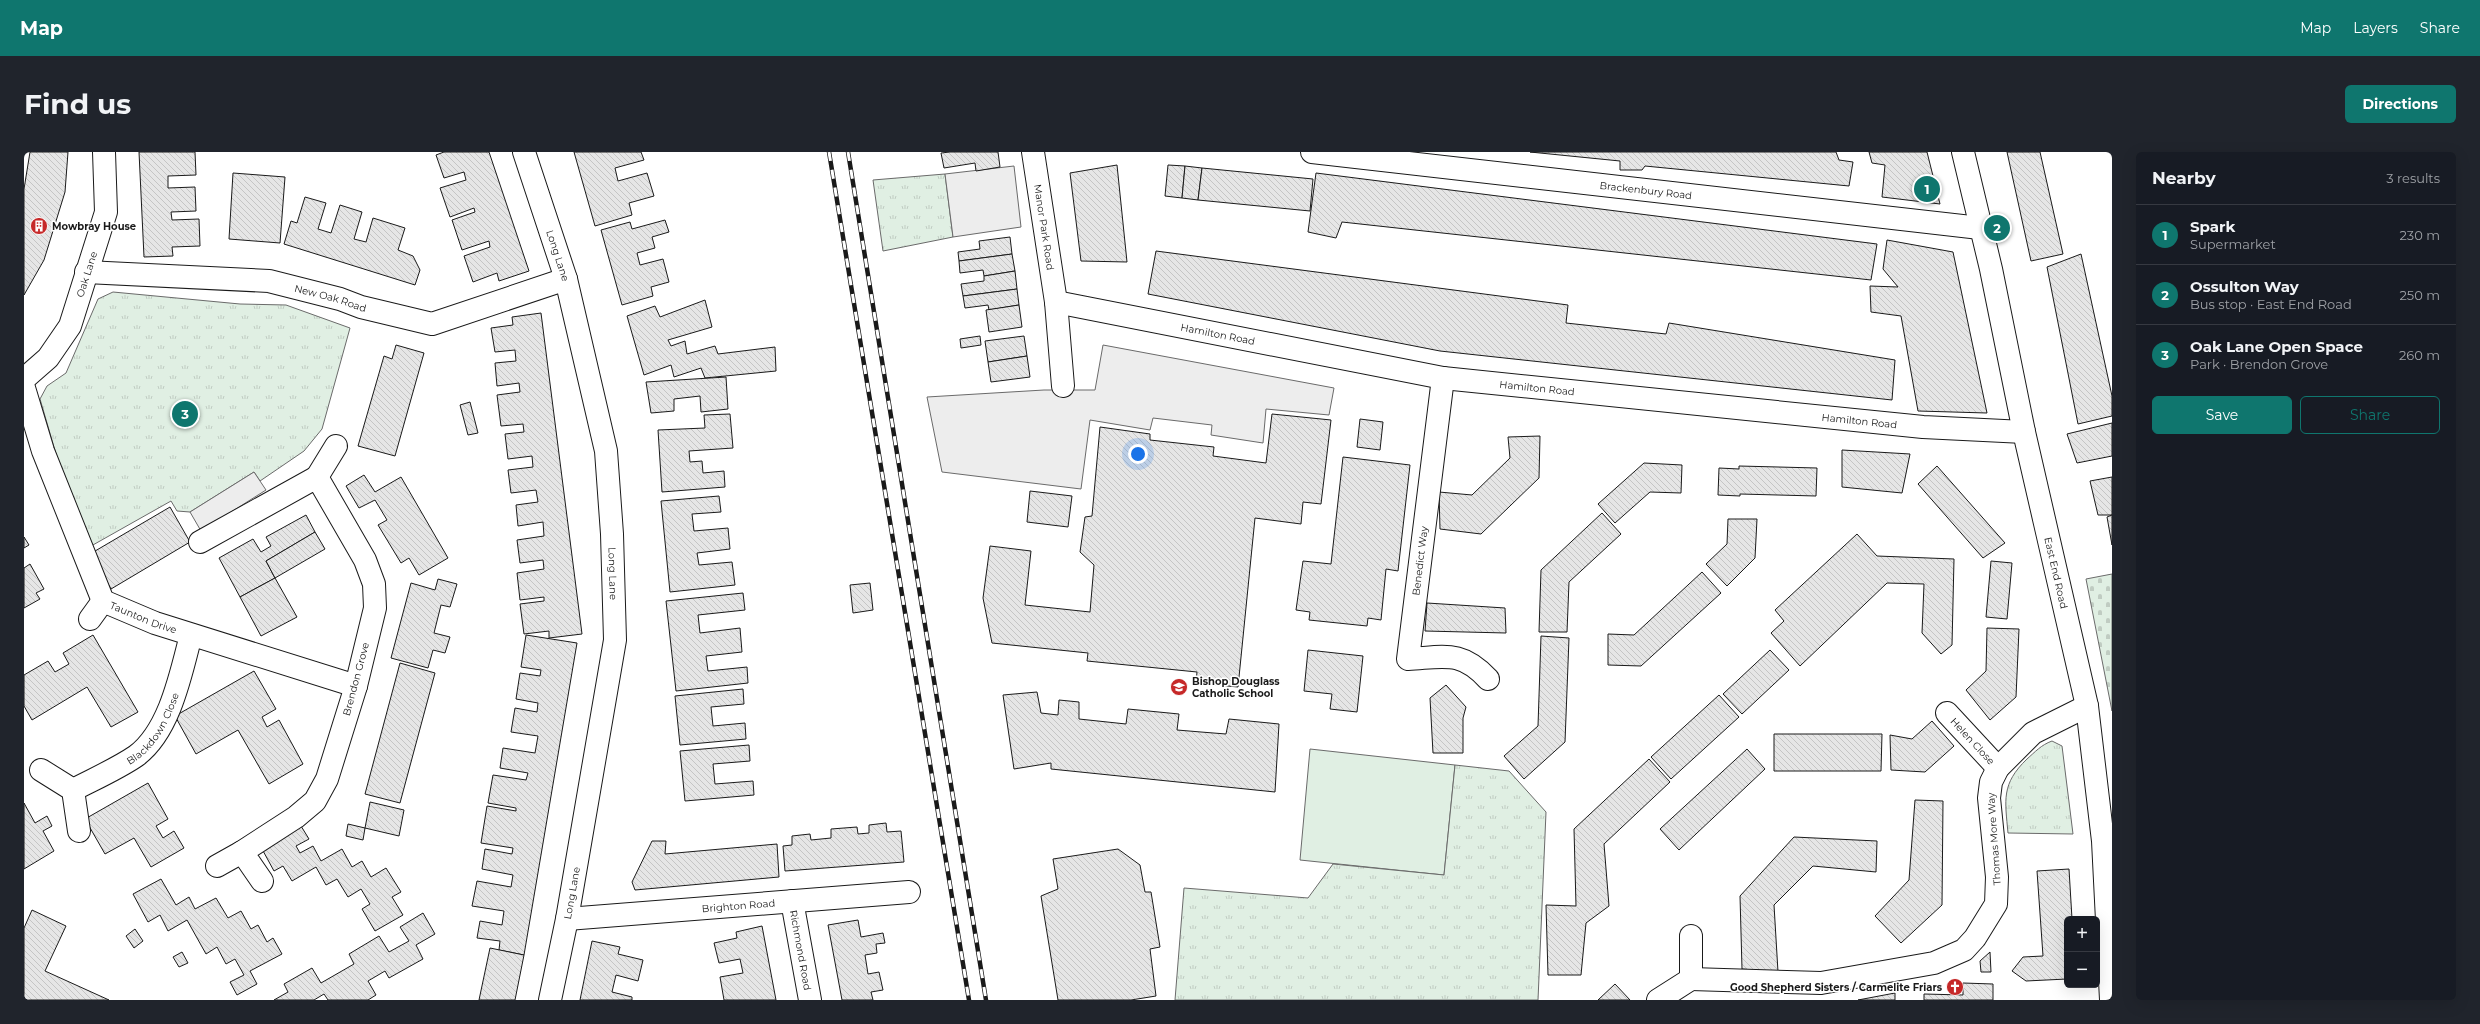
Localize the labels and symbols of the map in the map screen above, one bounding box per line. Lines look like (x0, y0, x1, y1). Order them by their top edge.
pin: 1 (1914, 174, 1940, 204)
street label: Brackenbury Road (1599, 178, 1693, 202)
street label: Manor Park Road (1032, 183, 1058, 271)
pin: 2 (1984, 213, 2010, 243)
building icon: Mowbray House (29, 216, 49, 236)
place label: Mowbray House (52, 220, 136, 233)
street label: Long Lane (544, 228, 573, 283)
street label: Oak Lane (73, 250, 100, 299)
street label: New Oak Road (293, 281, 368, 315)
street label: Hamilton Road (1180, 320, 1256, 347)
street label: Hamilton Road (1499, 377, 1575, 398)
pin: 3 (172, 399, 198, 429)
street label: Hamilton Road (1821, 410, 1898, 431)
your location (1128, 444, 1148, 464)
street label: Benedict Way (1409, 525, 1431, 596)
street label: East End Road (2042, 536, 2071, 610)
street label: Long Lane (606, 547, 620, 600)
street label: Taunton Drive (108, 598, 178, 636)
street label: Brendon Grove (340, 641, 372, 717)
place label: Bishop Douglass Catholic School (1192, 675, 1280, 700)
school or university icon: Bishop Douglass Catholic School (1169, 677, 1189, 697)
street label: Blackdown Close (124, 691, 181, 767)
street label: Helen Close (1948, 715, 1998, 767)
street label: Thomas More Way (1984, 792, 2004, 886)
street label: Long Lane (561, 866, 583, 920)
street label: Brighton Road (701, 896, 776, 915)
street label: Richmond Road (787, 909, 815, 991)
church icon: Good Shepherd Sisters / Carmelite Friars (1945, 977, 1965, 997)
place label: Good Shepherd Sisters / Carmelite Friars (1730, 981, 1943, 994)

